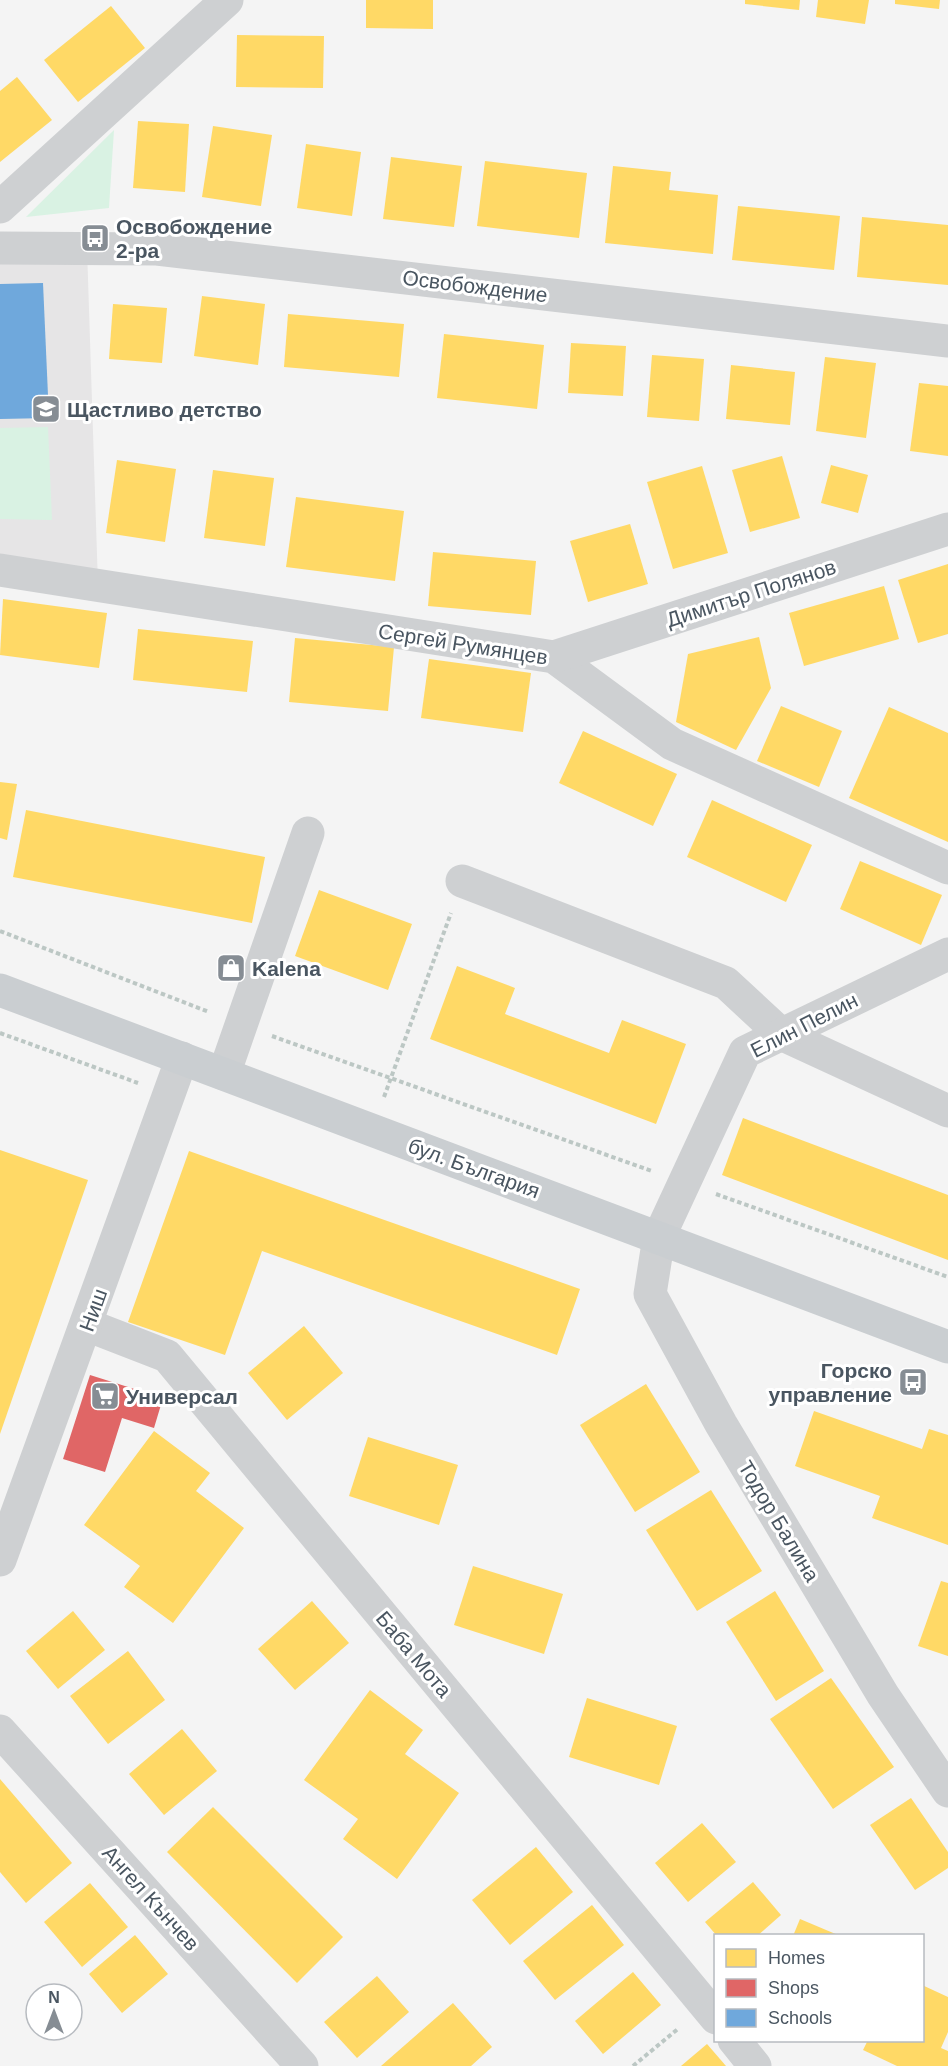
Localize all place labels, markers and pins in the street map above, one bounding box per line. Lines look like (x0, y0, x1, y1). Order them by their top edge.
place label: Освобождение 2-ра (116, 215, 272, 262)
bus stop icon: Освобождение 2-ра (79, 222, 111, 254)
school or university icon: Щастливо детство (30, 393, 62, 425)
place label: Щастливо детство (67, 398, 262, 421)
shop icon: Kalena (215, 952, 247, 984)
place label: Kalena (252, 957, 321, 980)
place label: Горско управление (768, 1359, 892, 1406)
bus stop icon: Горско управление (897, 1366, 929, 1398)
supermarket icon: Универсал (89, 1380, 121, 1412)
place label: Универсал (126, 1385, 238, 1408)

